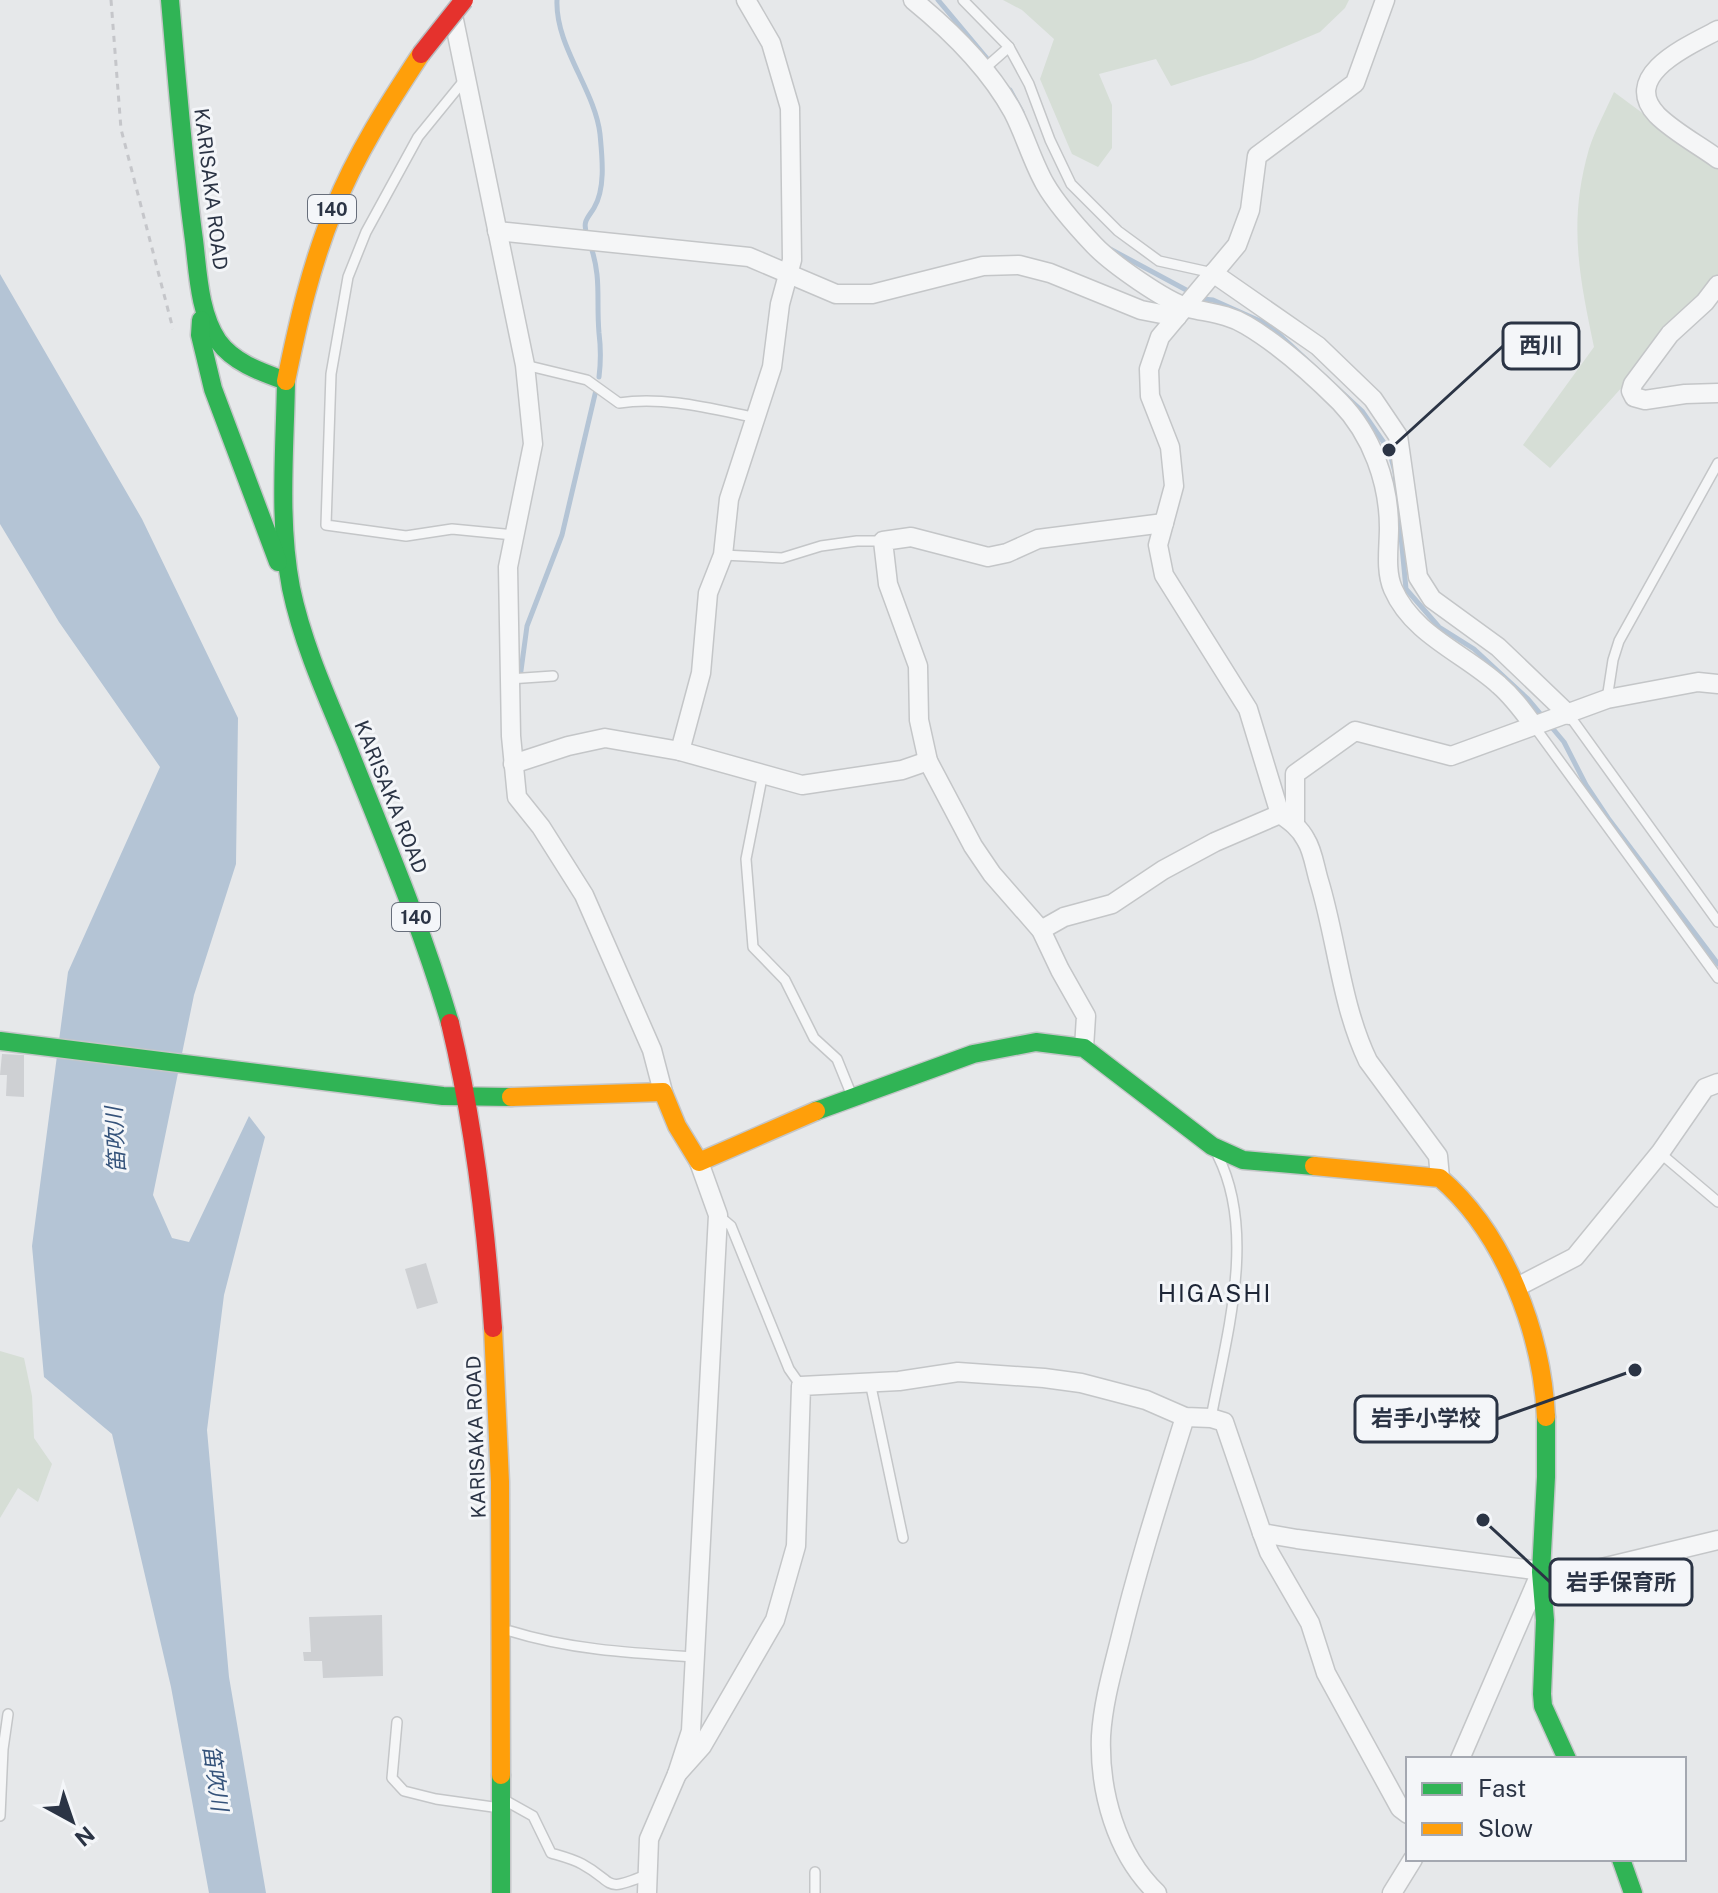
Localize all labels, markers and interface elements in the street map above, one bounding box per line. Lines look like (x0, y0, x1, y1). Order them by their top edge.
street label: KARISAKA ROAD (189, 107, 233, 271)
road number: 140 (308, 195, 356, 223)
callout: 西川 (1503, 323, 1579, 369)
text: 西川 (1519, 332, 1563, 358)
street label: KARISAKA ROAD (349, 717, 433, 877)
road number: 140 (392, 903, 440, 931)
water label: 笛吹川 (100, 1104, 130, 1174)
district label: HIGASHI (1158, 1279, 1272, 1307)
street label: KARISAKA ROAD (461, 1355, 491, 1519)
callout: 岩手小学校 (1355, 1396, 1497, 1442)
text: 岩手小学校 (1371, 1405, 1481, 1431)
callout: 岩手保育所 (1550, 1559, 1692, 1605)
text: 岩手保育所 (1566, 1569, 1676, 1595)
water label: 笛吹川 (199, 1744, 234, 1814)
legend (1406, 1757, 1686, 1861)
text: Fast (1478, 1774, 1526, 1802)
north arrow (32, 1781, 112, 1861)
text: Slow (1478, 1814, 1533, 1842)
text: N (70, 1821, 100, 1852)

